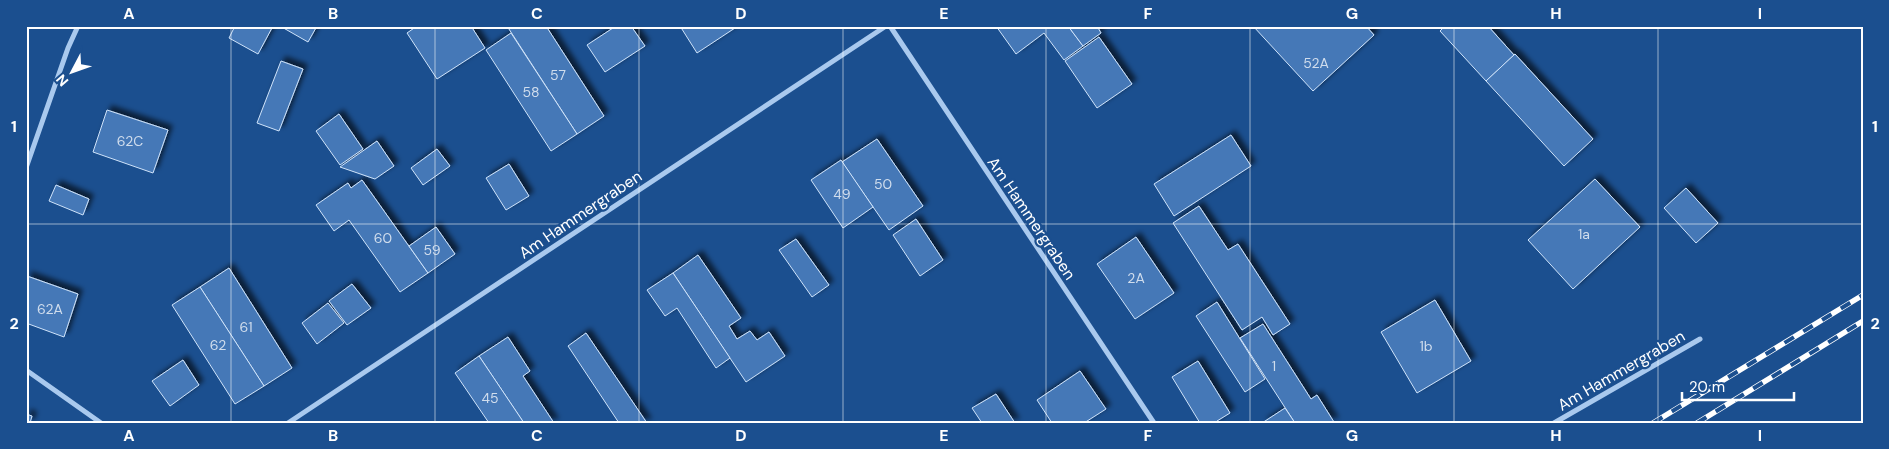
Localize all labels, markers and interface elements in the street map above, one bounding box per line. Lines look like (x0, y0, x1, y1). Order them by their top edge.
text: A (123, 3, 135, 24)
text: B (328, 3, 338, 24)
text: C (531, 3, 543, 24)
text: D (735, 3, 747, 24)
text: E (939, 3, 949, 24)
text: F (1144, 3, 1153, 24)
text: G (1346, 3, 1358, 24)
text: H (1550, 3, 1562, 24)
text: I (1758, 3, 1762, 24)
north arrow (48, 48, 98, 98)
house number: 52A (1303, 54, 1329, 72)
house number: 57 (550, 66, 566, 84)
text: N (52, 71, 72, 90)
house number: 58 (522, 83, 540, 101)
text: 1 (11, 116, 17, 137)
text: 1 (1872, 116, 1878, 137)
house number: 62C (117, 132, 143, 150)
street label: Am Hammergraben (983, 153, 1081, 284)
street label: Am Hammergraben (515, 165, 646, 263)
house number: 50 (874, 175, 892, 193)
house number: 49 (833, 185, 851, 203)
house number: 1a (1578, 225, 1590, 243)
house number: 60 (374, 229, 392, 247)
house number: 59 (424, 241, 441, 259)
house number: 2A (1127, 269, 1145, 287)
house number: 62A (37, 300, 63, 318)
text: 2 (9, 313, 19, 334)
text: 2 (1870, 313, 1880, 334)
house number: 61 (239, 318, 253, 336)
street label: Am Hammergraben (1554, 325, 1689, 416)
house number: 62 (210, 336, 226, 354)
house number: 1b (1419, 337, 1433, 355)
house number: 1 (1272, 357, 1276, 375)
scale bar (1682, 369, 1794, 401)
text: 20 m (1689, 377, 1725, 397)
house number: 45 (481, 389, 499, 407)
text: A (123, 425, 135, 446)
text: B (328, 425, 338, 446)
text: C (531, 425, 543, 446)
text: D (735, 425, 747, 446)
text: E (939, 425, 949, 446)
text: F (1144, 425, 1153, 446)
text: G (1346, 425, 1358, 446)
text: H (1550, 425, 1562, 446)
text: I (1758, 425, 1762, 446)

